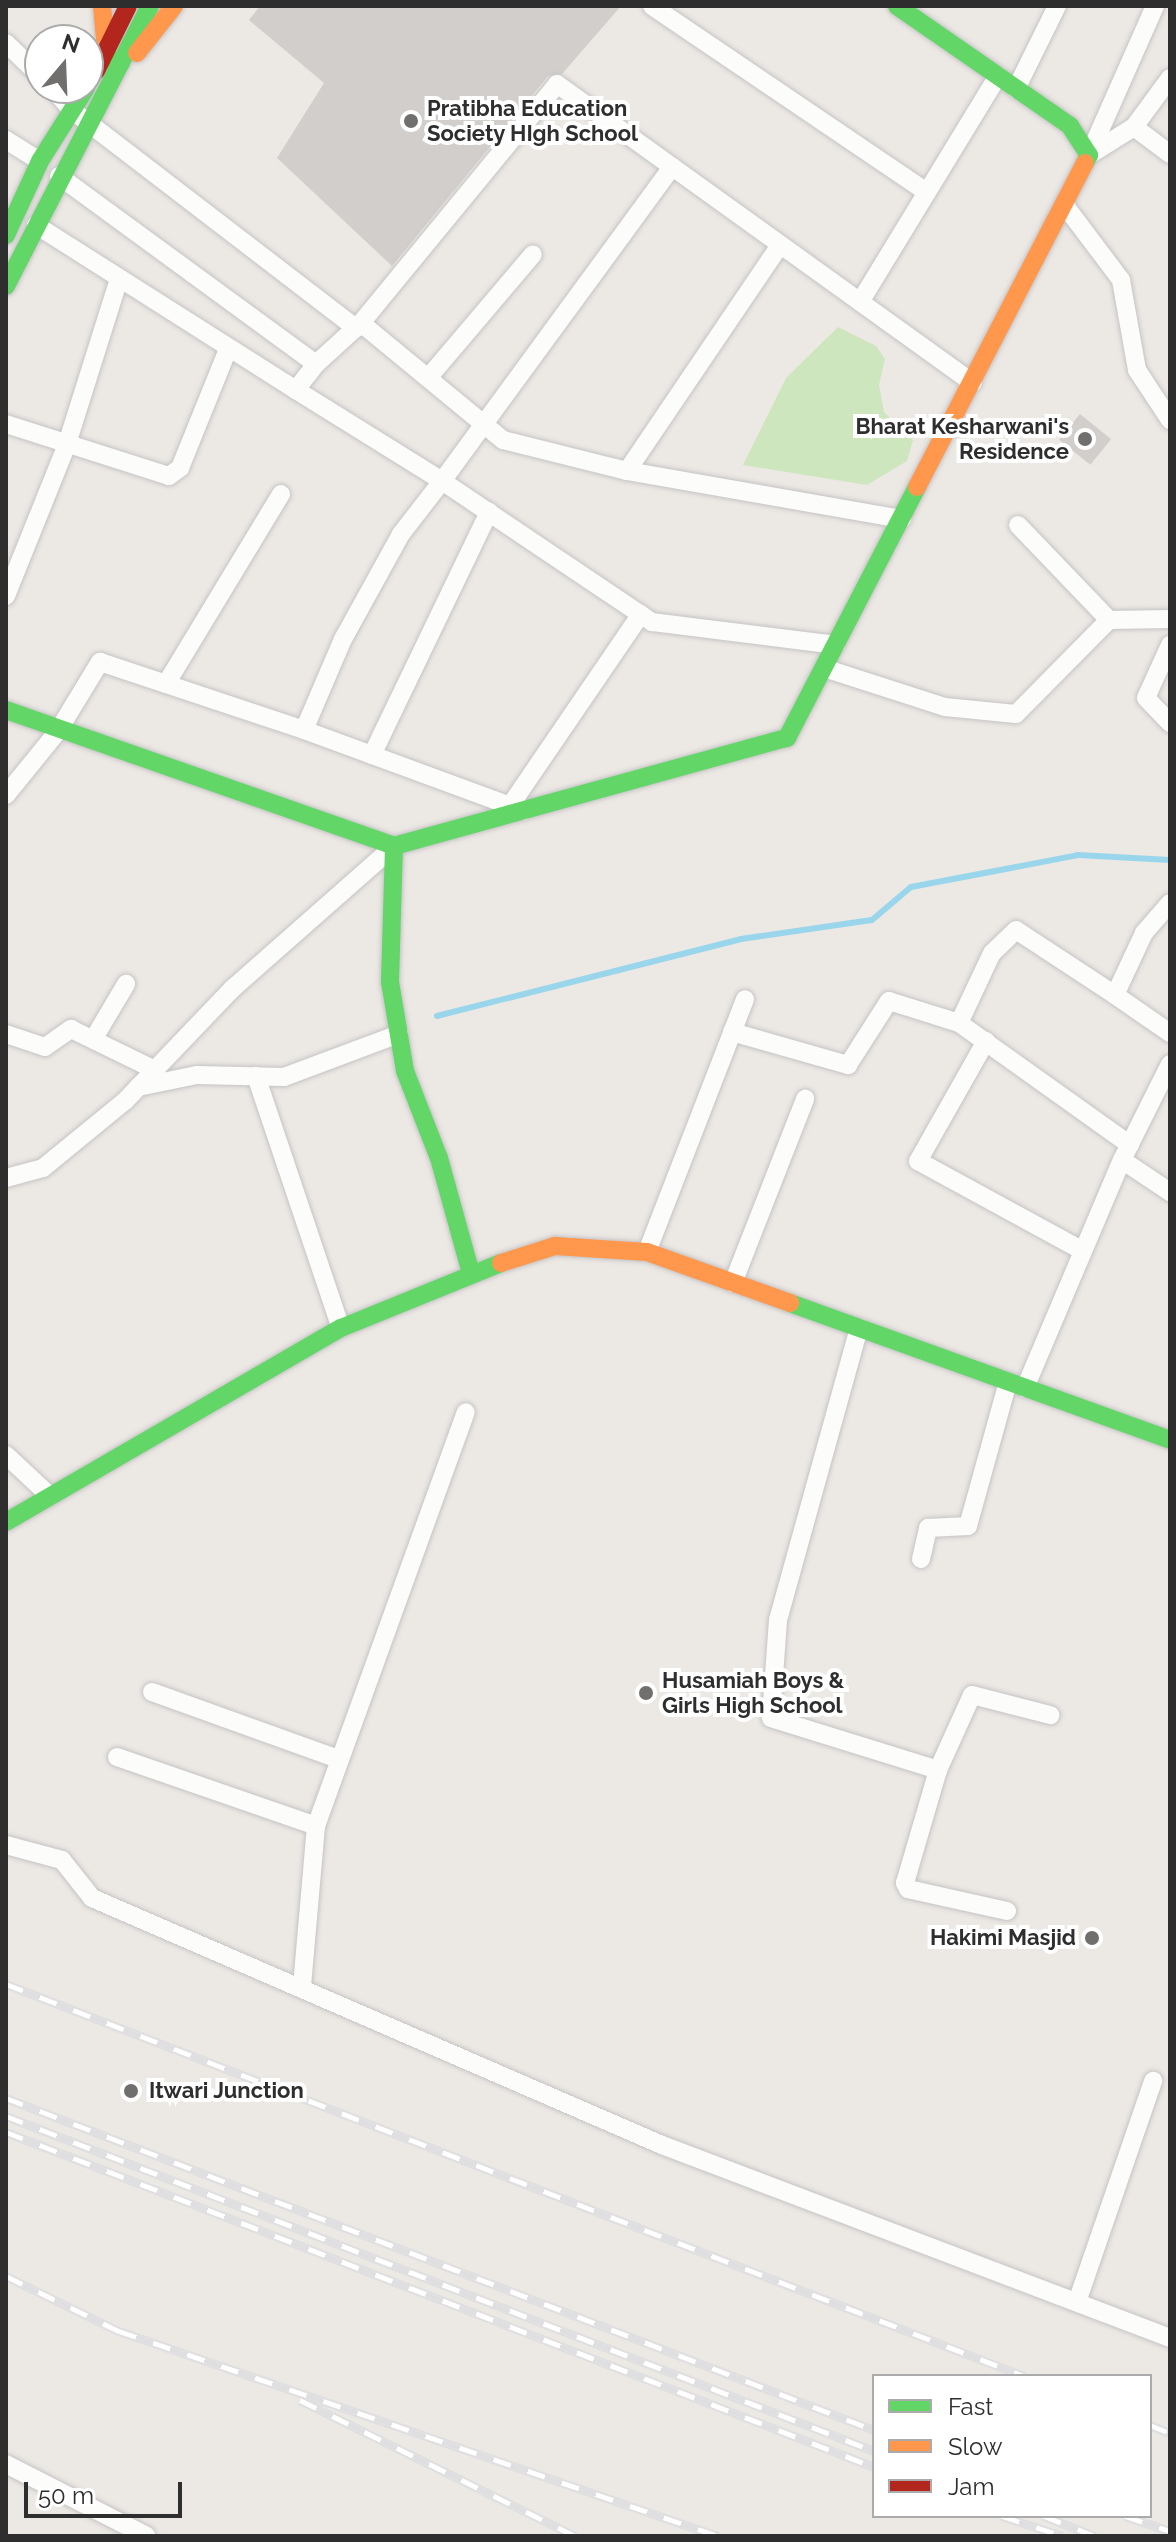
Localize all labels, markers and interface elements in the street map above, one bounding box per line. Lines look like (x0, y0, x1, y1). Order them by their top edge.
north arrow (24, 24, 104, 104)
text: N (59, 28, 83, 58)
place label: Pratibha Education Society HIgh School (427, 95, 639, 146)
marker: Pratibha Education Society HIgh School (402, 112, 420, 130)
place label: Bharat Kesharwani's Residence (855, 413, 1069, 464)
marker: Bharat Kesharwani's Residence (1076, 430, 1094, 448)
place label: Husamiah Boys & Girls High School (662, 1667, 844, 1718)
marker: Husamiah Boys & Girls High School (637, 1684, 655, 1702)
place label: Hakimi Masjid (930, 1925, 1076, 1951)
marker: Hakimi Masjid (1083, 1929, 1101, 1947)
place label: Itwari Junction (149, 2078, 304, 2104)
marker: Itwari Junction (120, 2080, 142, 2102)
legend (872, 2374, 1152, 2518)
text: Fast (948, 2392, 993, 2421)
text: Slow (948, 2432, 1002, 2461)
scale bar (28, 2466, 186, 2516)
text: Jam (948, 2472, 994, 2501)
text: 50 m (38, 2481, 94, 2510)

